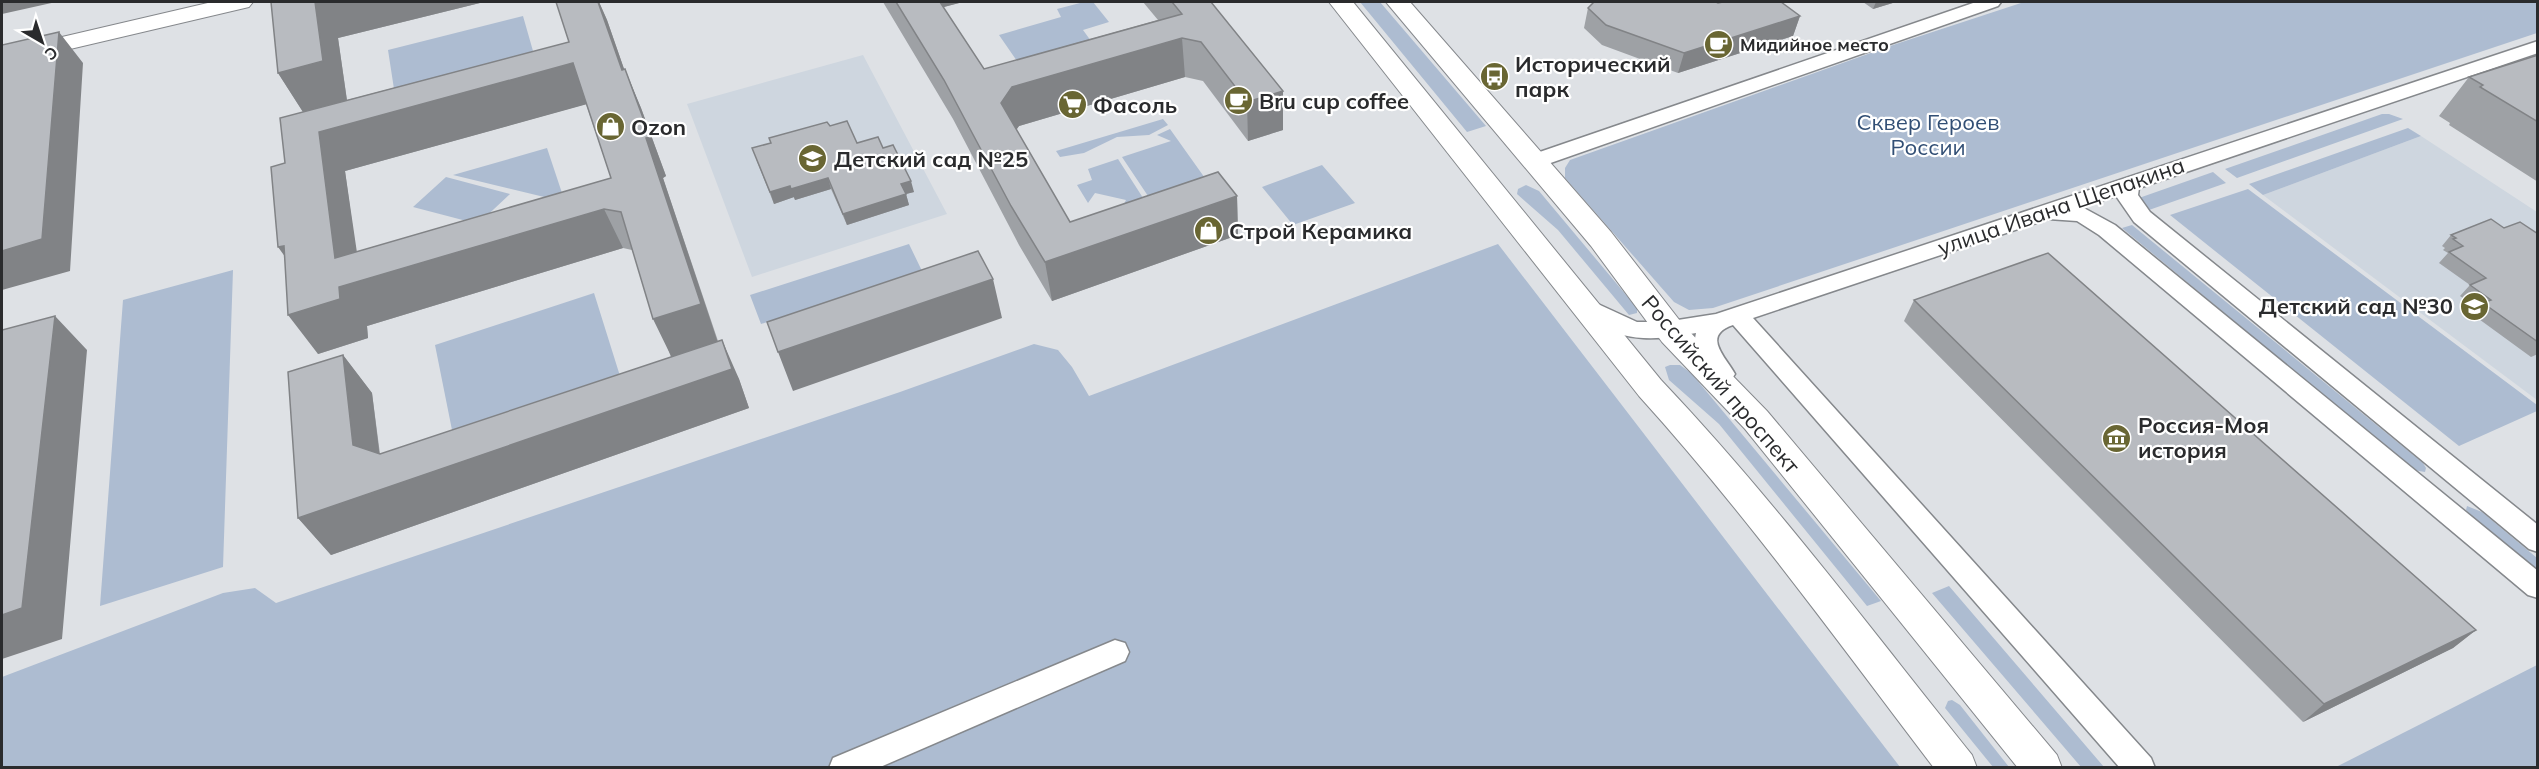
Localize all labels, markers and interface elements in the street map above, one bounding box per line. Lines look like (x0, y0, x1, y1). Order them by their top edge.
north arrow (12, 12, 72, 72)
cafe icon: Мидийное место (1703, 28, 1735, 60)
place label: Мидийное место (1740, 33, 1889, 56)
text: С (41, 42, 62, 65)
place label: Исторический парк (1515, 50, 1671, 103)
bus stop icon: Исторический парк (1478, 61, 1510, 93)
cafe icon: Bru cup coffee (1222, 85, 1254, 117)
place label: Bru cup coffee (1259, 87, 1409, 115)
supermarket icon: Фасоль (1056, 89, 1088, 121)
place label: Фасоль (1093, 91, 1177, 119)
park label: Сквер Героев России (1857, 108, 1999, 161)
shop icon: Ozon (594, 111, 626, 143)
place label: Ozon (631, 113, 686, 141)
school or university icon: Детский сад №25 (797, 143, 829, 175)
place label: Детский сад №25 (834, 145, 1028, 173)
street label: улица Ивана Щепакина (1934, 151, 2188, 261)
shop icon: Строй Керамика (1192, 215, 1224, 247)
place label: Строй Керамика (1229, 217, 1412, 245)
street label: Российский проспект (1636, 289, 1806, 479)
school or university icon: Детский сад №30 (2458, 290, 2490, 322)
place label: Детский сад №30 (2259, 292, 2453, 320)
place label: Россия-Моя история (2138, 411, 2269, 464)
museum icon: Россия-Моя история (2101, 422, 2133, 454)

